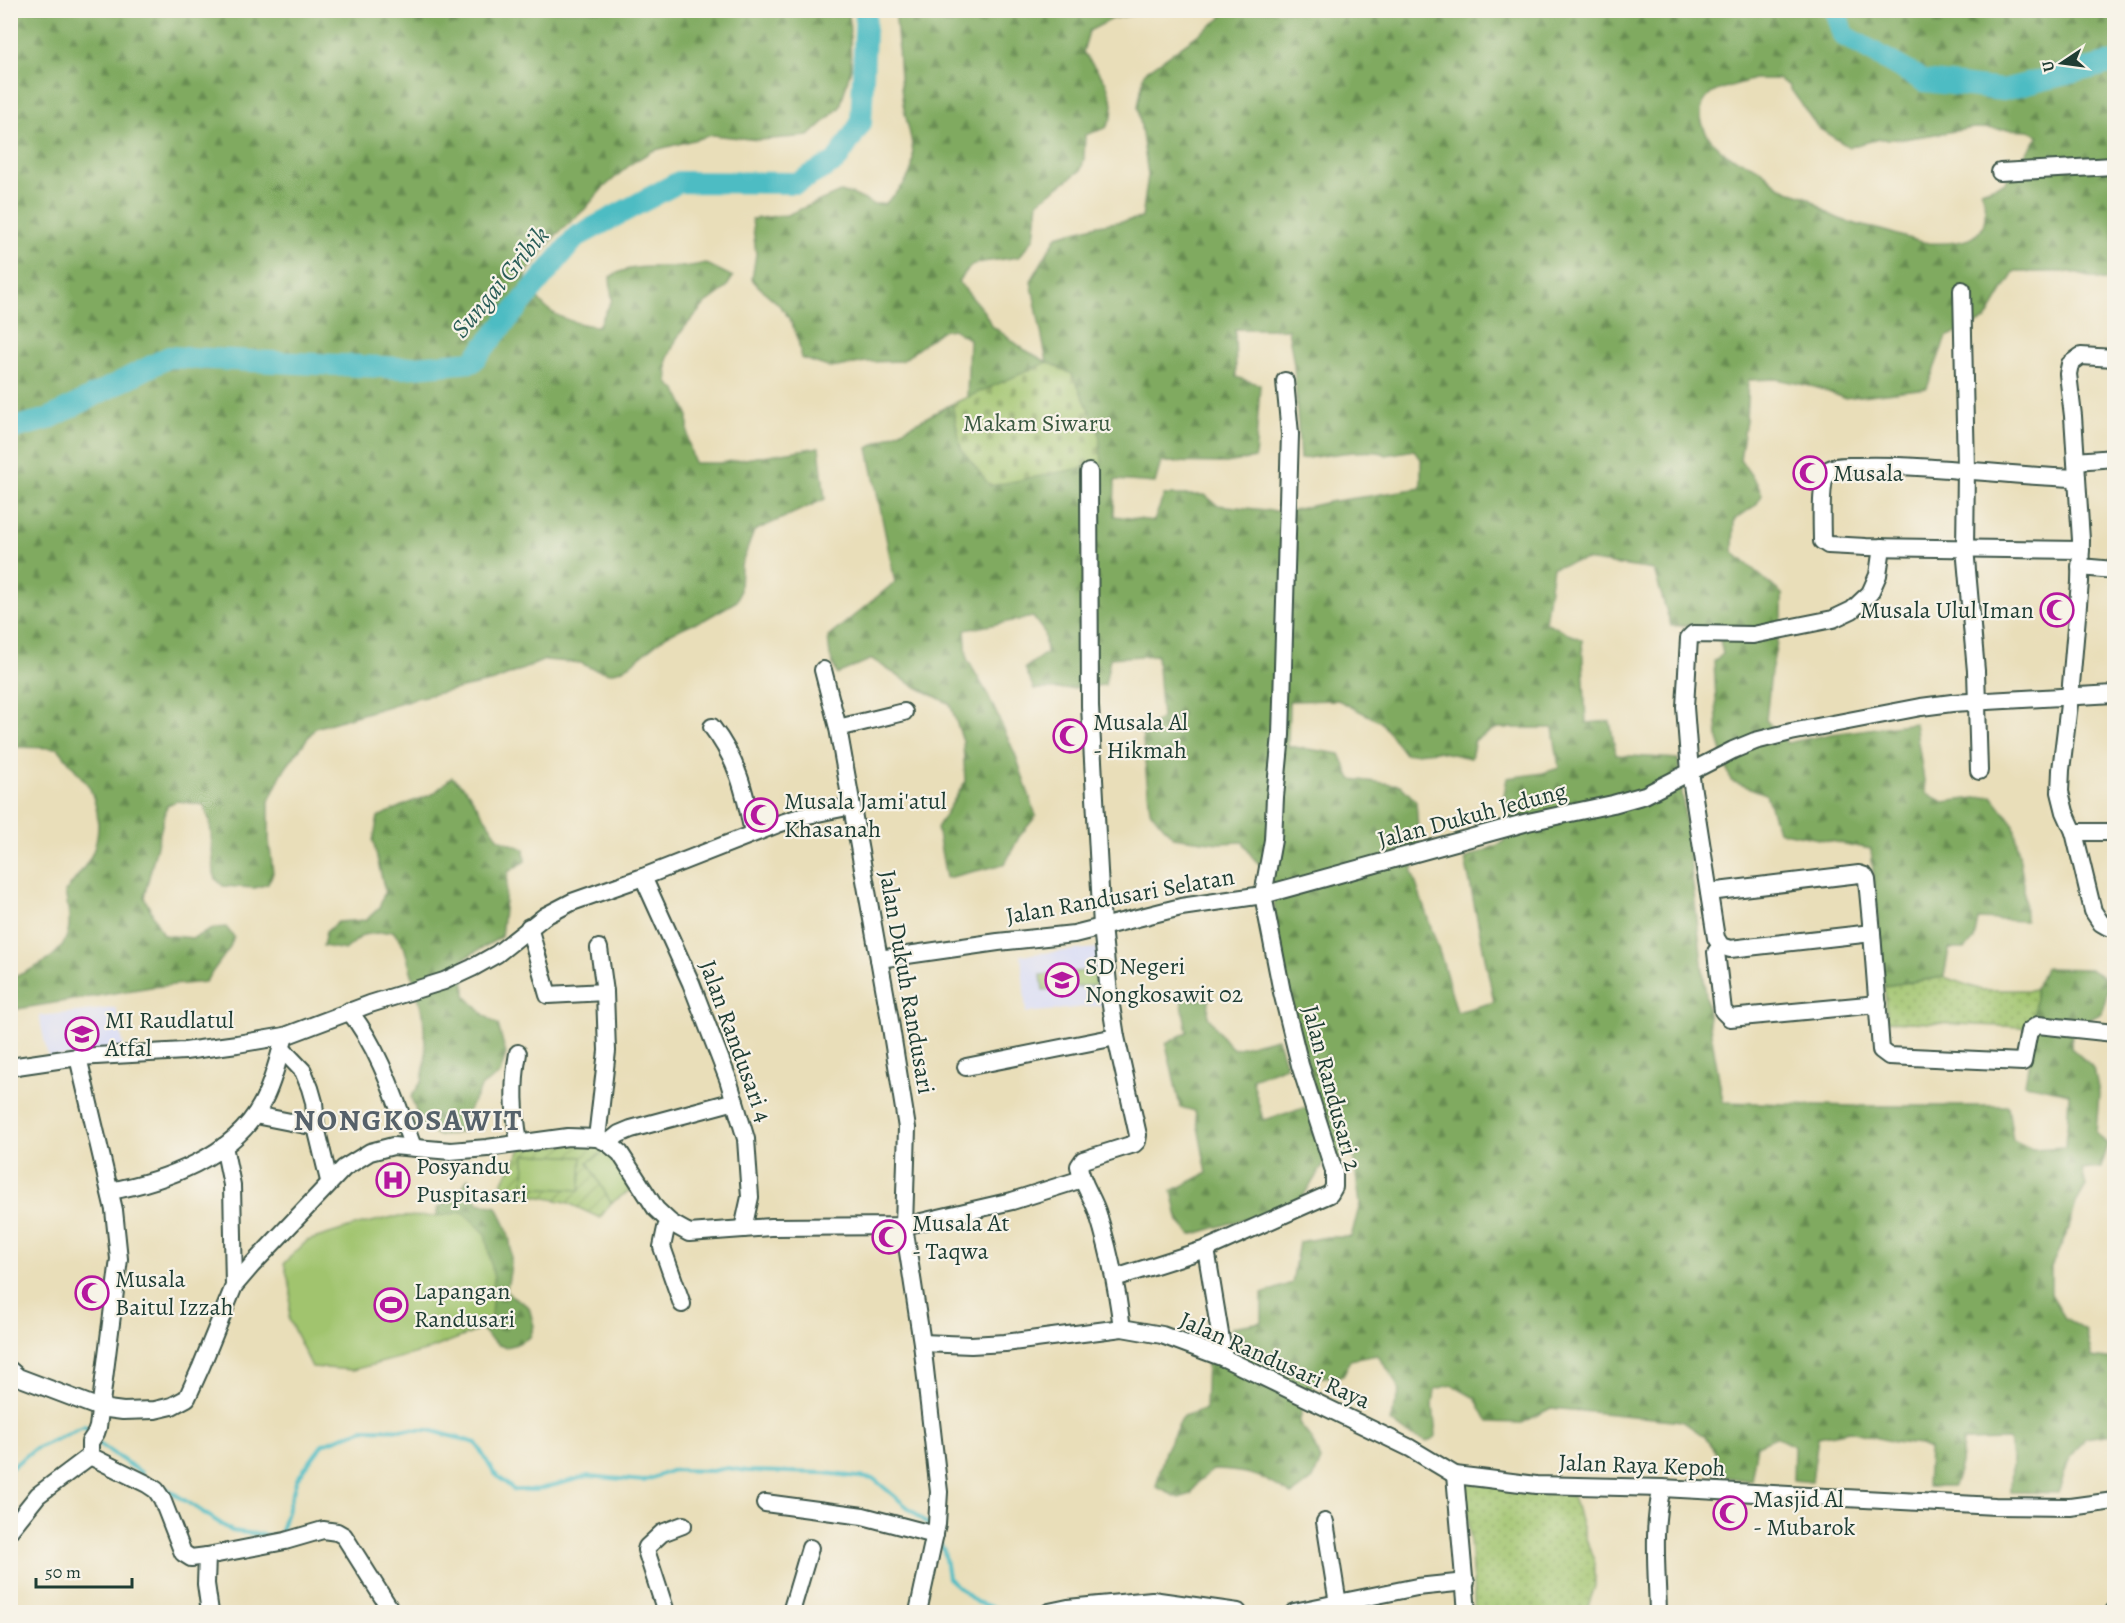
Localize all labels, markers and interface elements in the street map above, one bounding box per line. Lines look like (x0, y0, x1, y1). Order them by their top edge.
north arrow (2032, 33, 2092, 93)
text: U (2036, 58, 2060, 74)
water label: Sungai Gribik (443, 219, 557, 345)
park label: Makam Siwaru (963, 407, 1111, 439)
mosque icon: Musala (1792, 455, 1828, 491)
place label: Musala (1833, 457, 1905, 489)
mosque icon: Musala Ulul Iman (2039, 592, 2075, 628)
place label: Musala Ulul Iman (1860, 594, 2034, 626)
place label: Musala Al - Hikmah (1093, 706, 1188, 766)
mosque icon: Musala Al - Hikmah (1052, 718, 1088, 754)
street label: Jalan Dukuh Jedung (1374, 774, 1570, 856)
place label: Musala Jami'atul Khasanah (784, 785, 947, 845)
mosque icon: Musala Jami'atul Khasanah (743, 797, 779, 833)
street label: Jalan Randusari Selatan (1003, 860, 1237, 932)
street label: Jalan Dukuh Randusari (872, 868, 942, 1096)
place label: SD Negeri Nongkosawit 02 (1085, 950, 1243, 1010)
street label: Jalan Randusari 4 (692, 956, 780, 1126)
school or university icon: SD Negeri Nongkosawit 02 (1044, 962, 1080, 998)
street label: Jalan Randusari 2 (1294, 1001, 1370, 1175)
place label: MI Raudlatul Atfal (104, 1004, 234, 1064)
school or university icon: MI Raudlatul Atfal (64, 1016, 100, 1052)
district label: NONGKOSAWIT (293, 1100, 523, 1140)
place label: Posyandu Puspitasari (416, 1150, 527, 1210)
hospital icon: Posyandu Puspitasari (375, 1162, 411, 1198)
place label: Musala At - Taqwa (912, 1207, 1009, 1267)
mosque icon: Musala At - Taqwa (871, 1219, 907, 1255)
place label: Musala Baitul Izzah (115, 1263, 234, 1323)
mosque icon: Musala Baitul Izzah (74, 1275, 110, 1311)
place label: Lapangan Randusari (414, 1275, 515, 1335)
sports icon: Lapangan Randusari (373, 1287, 409, 1323)
street label: Jalan Randusari Raya (1175, 1304, 1376, 1417)
street label: Jalan Raya Kepoh (1558, 1446, 1726, 1484)
place label: Masjid Al - Mubarok (1753, 1483, 1856, 1543)
mosque icon: Masjid Al - Mubarok (1712, 1495, 1748, 1531)
scale bar (36, 1551, 132, 1589)
text: 50 m (45, 1560, 81, 1584)

